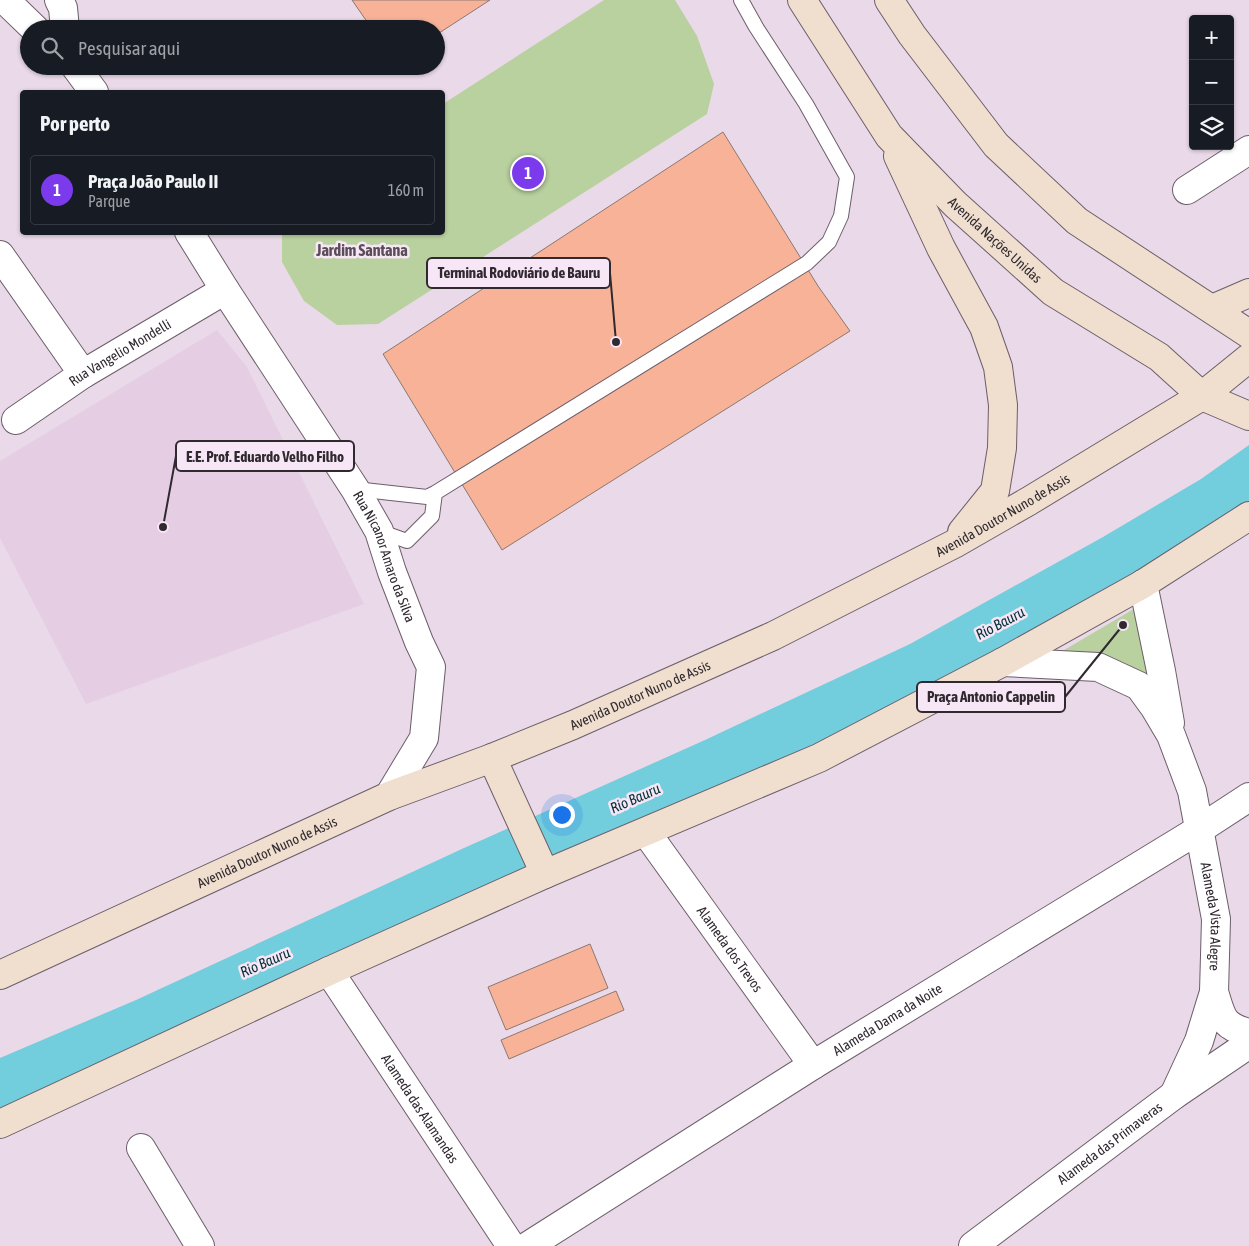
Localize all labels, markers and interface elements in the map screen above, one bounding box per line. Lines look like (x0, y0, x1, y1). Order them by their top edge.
map controls (1189, 15, 1234, 150)
button: + (1189, 15, 1234, 60)
search box (20, 20, 445, 75)
icon: search (38, 34, 66, 62)
text: Pesquisar aqui (78, 37, 180, 59)
button: − (1189, 60, 1234, 105)
button: layers (1189, 105, 1234, 150)
text: Por perto (40, 111, 110, 135)
pin: 1 (512, 154, 544, 192)
text: Praça João Paulo II (88, 170, 218, 192)
text: 1 (53, 181, 61, 199)
text: 160 m (388, 181, 424, 199)
text: Parque (88, 192, 130, 210)
street label: Avenida Nações Unidas (945, 194, 1045, 286)
district label: Jardim Santana (315, 241, 408, 259)
callout: Terminal Rodoviário de Bauru (427, 258, 610, 288)
text: Terminal Rodoviário de Bauru (438, 264, 600, 281)
street label: Rua Vangelio Mondelli (66, 316, 174, 389)
callout: E.E. Prof. Eduardo Velho Filho (176, 441, 354, 471)
text: E.E. Prof. Eduardo Velho Filho (186, 448, 344, 465)
street label: Avenida Doutor Nuno de Assis (933, 470, 1073, 560)
street label: Rua Nicanor Amaro da Silva (350, 488, 419, 624)
water label: Rio Bauru (973, 603, 1027, 643)
street label: Avenida Doutor Nuno de Assis (568, 657, 713, 733)
callout: Praça Antonio Cappelin (917, 682, 1065, 712)
text: Praça Antonio Cappelin (927, 688, 1055, 705)
water label: Rio Bauru (607, 779, 663, 817)
your location (549, 802, 575, 828)
street label: Avenida Doutor Nuno de Assis (195, 813, 340, 891)
street label: Alameda Vista Alegre (1198, 861, 1224, 971)
street label: Alameda dos Trevos (694, 903, 766, 995)
water label: Rio Bauru (237, 943, 293, 981)
street label: Alameda Dama da Noite (830, 980, 945, 1059)
street label: Alameda das Alamandas (378, 1051, 462, 1166)
street label: Alameda das Primaveras (1054, 1099, 1165, 1188)

